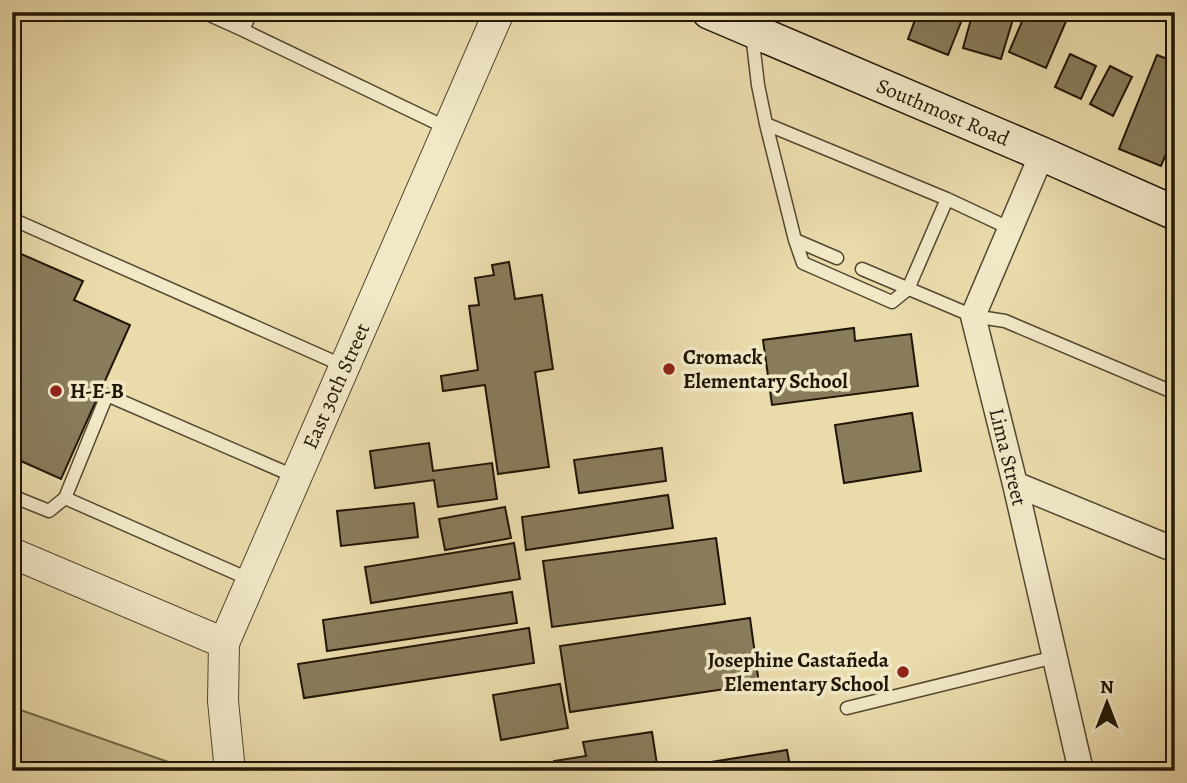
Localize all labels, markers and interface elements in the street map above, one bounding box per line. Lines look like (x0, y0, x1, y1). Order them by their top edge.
street label: Southmost Road (872, 71, 1014, 153)
street label: East 30th Street (296, 319, 376, 453)
place label: Cromack Elementary School (683, 343, 848, 395)
marker: Cromack Elementary School (661, 361, 677, 377)
place label: H-E-B (70, 377, 124, 405)
marker: H-E-B (48, 383, 64, 399)
street label: Lima Street (982, 405, 1034, 509)
place label: Josephine Castañeda Elementary School (708, 646, 890, 698)
marker: Josephine Castañeda Elementary School (895, 664, 911, 680)
north arrow (1072, 668, 1142, 738)
text: N (1100, 674, 1114, 700)

